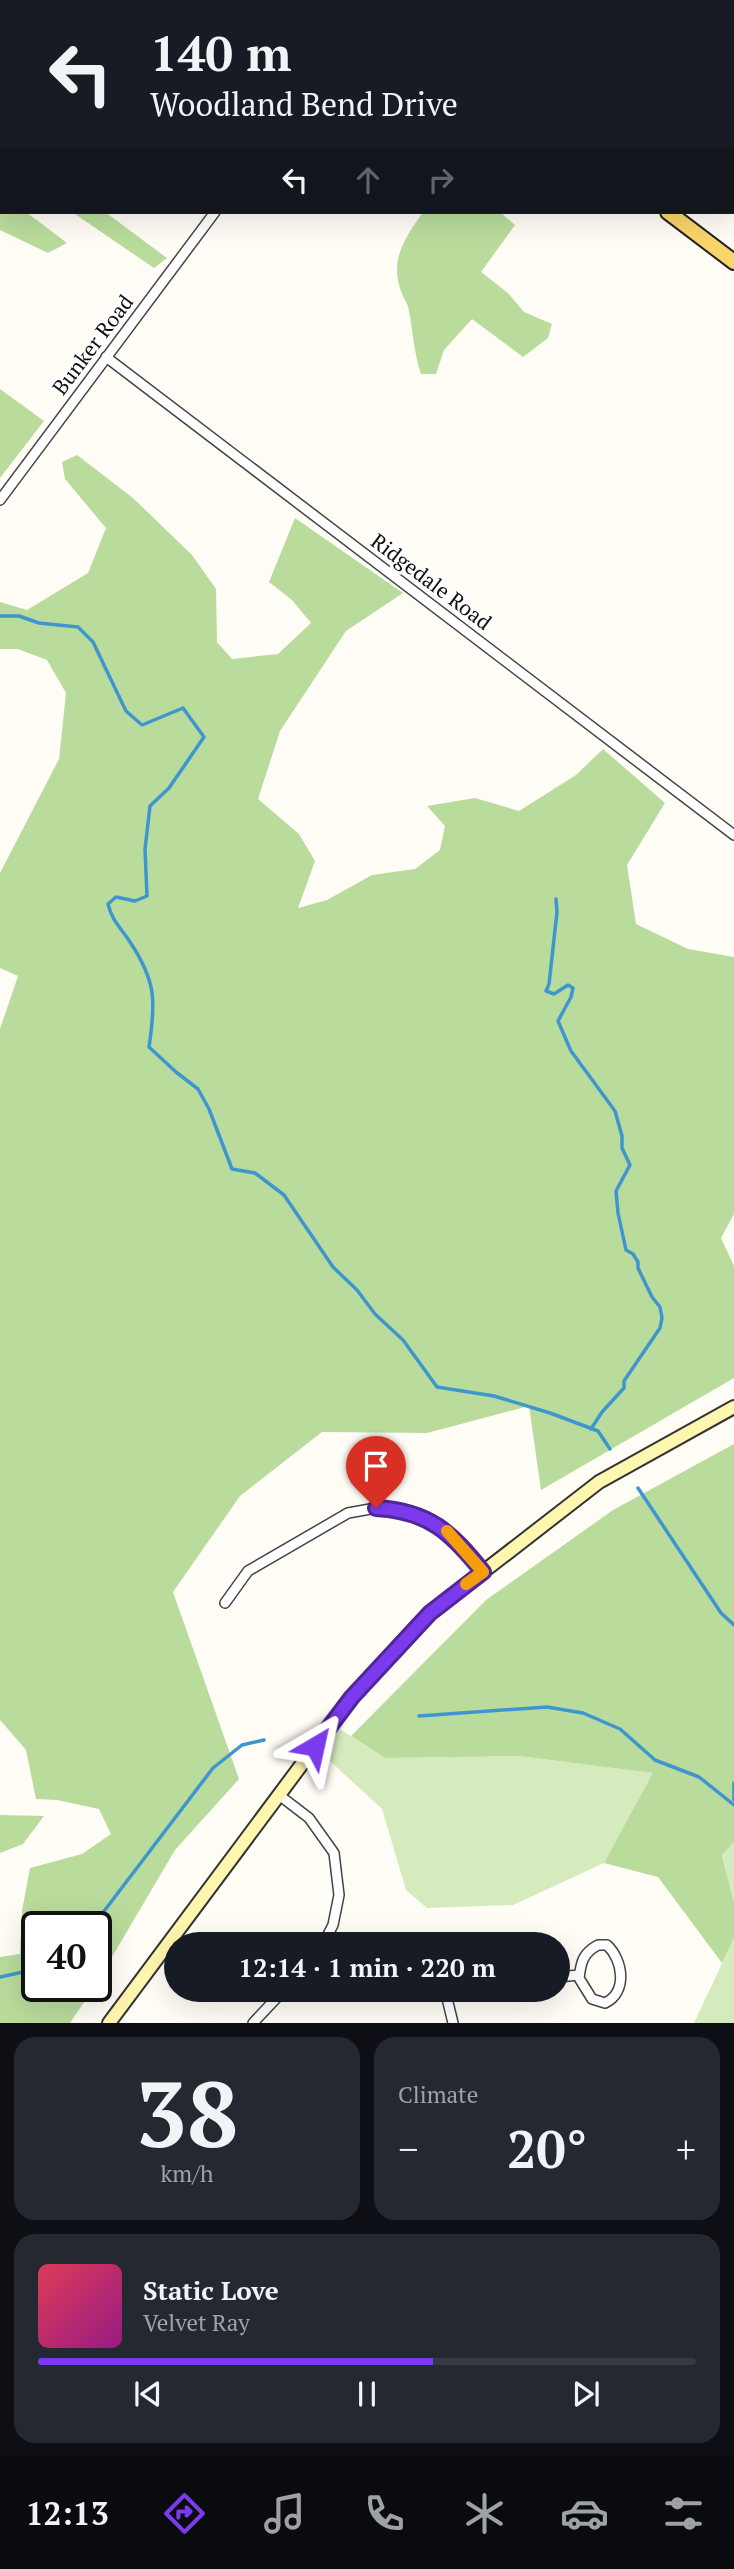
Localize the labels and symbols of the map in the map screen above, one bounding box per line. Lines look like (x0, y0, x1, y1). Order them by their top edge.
street label: Bunker Road (45, 288, 139, 400)
street label: Ridgedale Road (366, 527, 498, 636)
pin (346, 1436, 406, 1508)
position arrow (278, 1709, 352, 1783)
speed limit sign: 40 (21, 1911, 112, 2002)

